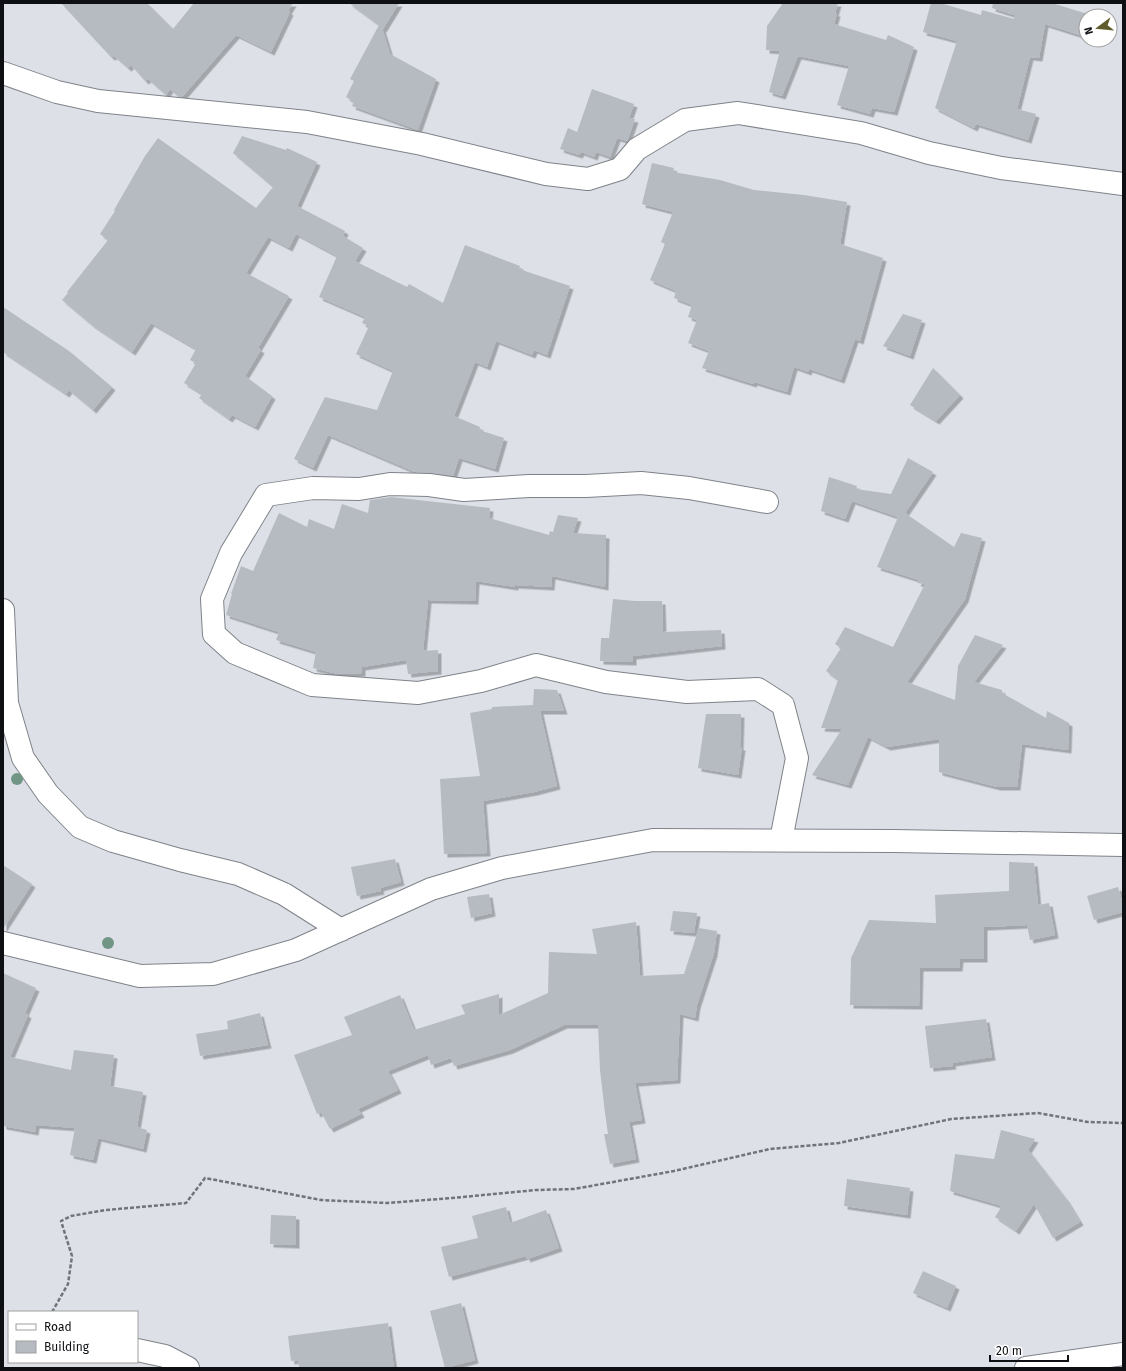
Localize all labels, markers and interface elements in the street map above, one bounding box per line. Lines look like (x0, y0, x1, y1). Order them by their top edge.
north arrow (1078, 8, 1118, 48)
text: N (1082, 25, 1096, 36)
legend (8, 1311, 138, 1363)
text: Road (44, 1320, 72, 1334)
scale bar (990, 1337, 1068, 1363)
text: Building (44, 1340, 90, 1354)
text: 20 m (996, 1344, 1022, 1358)

